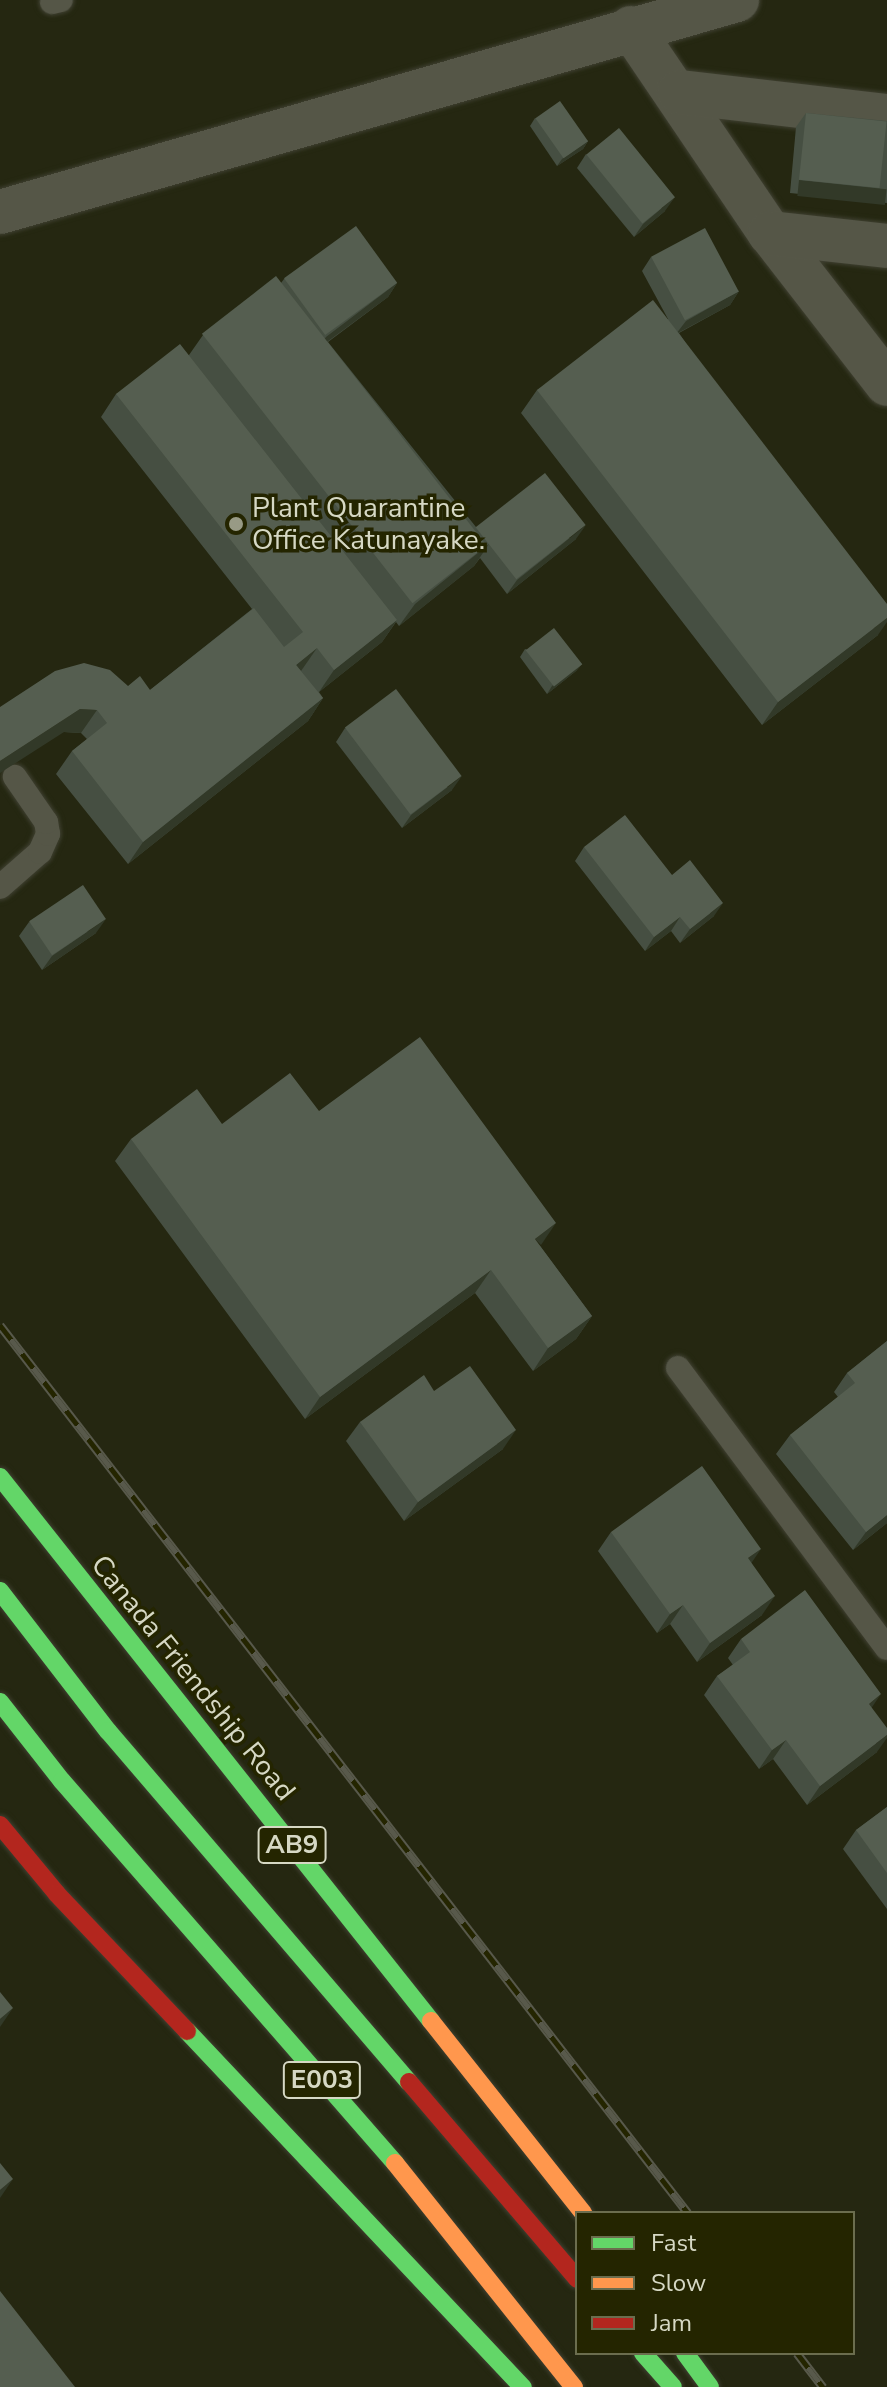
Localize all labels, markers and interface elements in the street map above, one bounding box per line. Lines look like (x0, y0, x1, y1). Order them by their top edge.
place label: Plant Quarantine Office Katunayake. (252, 491, 485, 557)
marker: Plant Quarantine Office Katunayake. (227, 515, 245, 533)
street label: Canada Friendship Road (84, 1549, 302, 1807)
road number: AB9 (256, 1823, 328, 1867)
road number: E003 (282, 2058, 362, 2102)
legend (575, 2211, 855, 2355)
text: Fast (651, 2227, 696, 2259)
text: Slow (651, 2267, 706, 2299)
text: Jam (651, 2307, 692, 2339)

